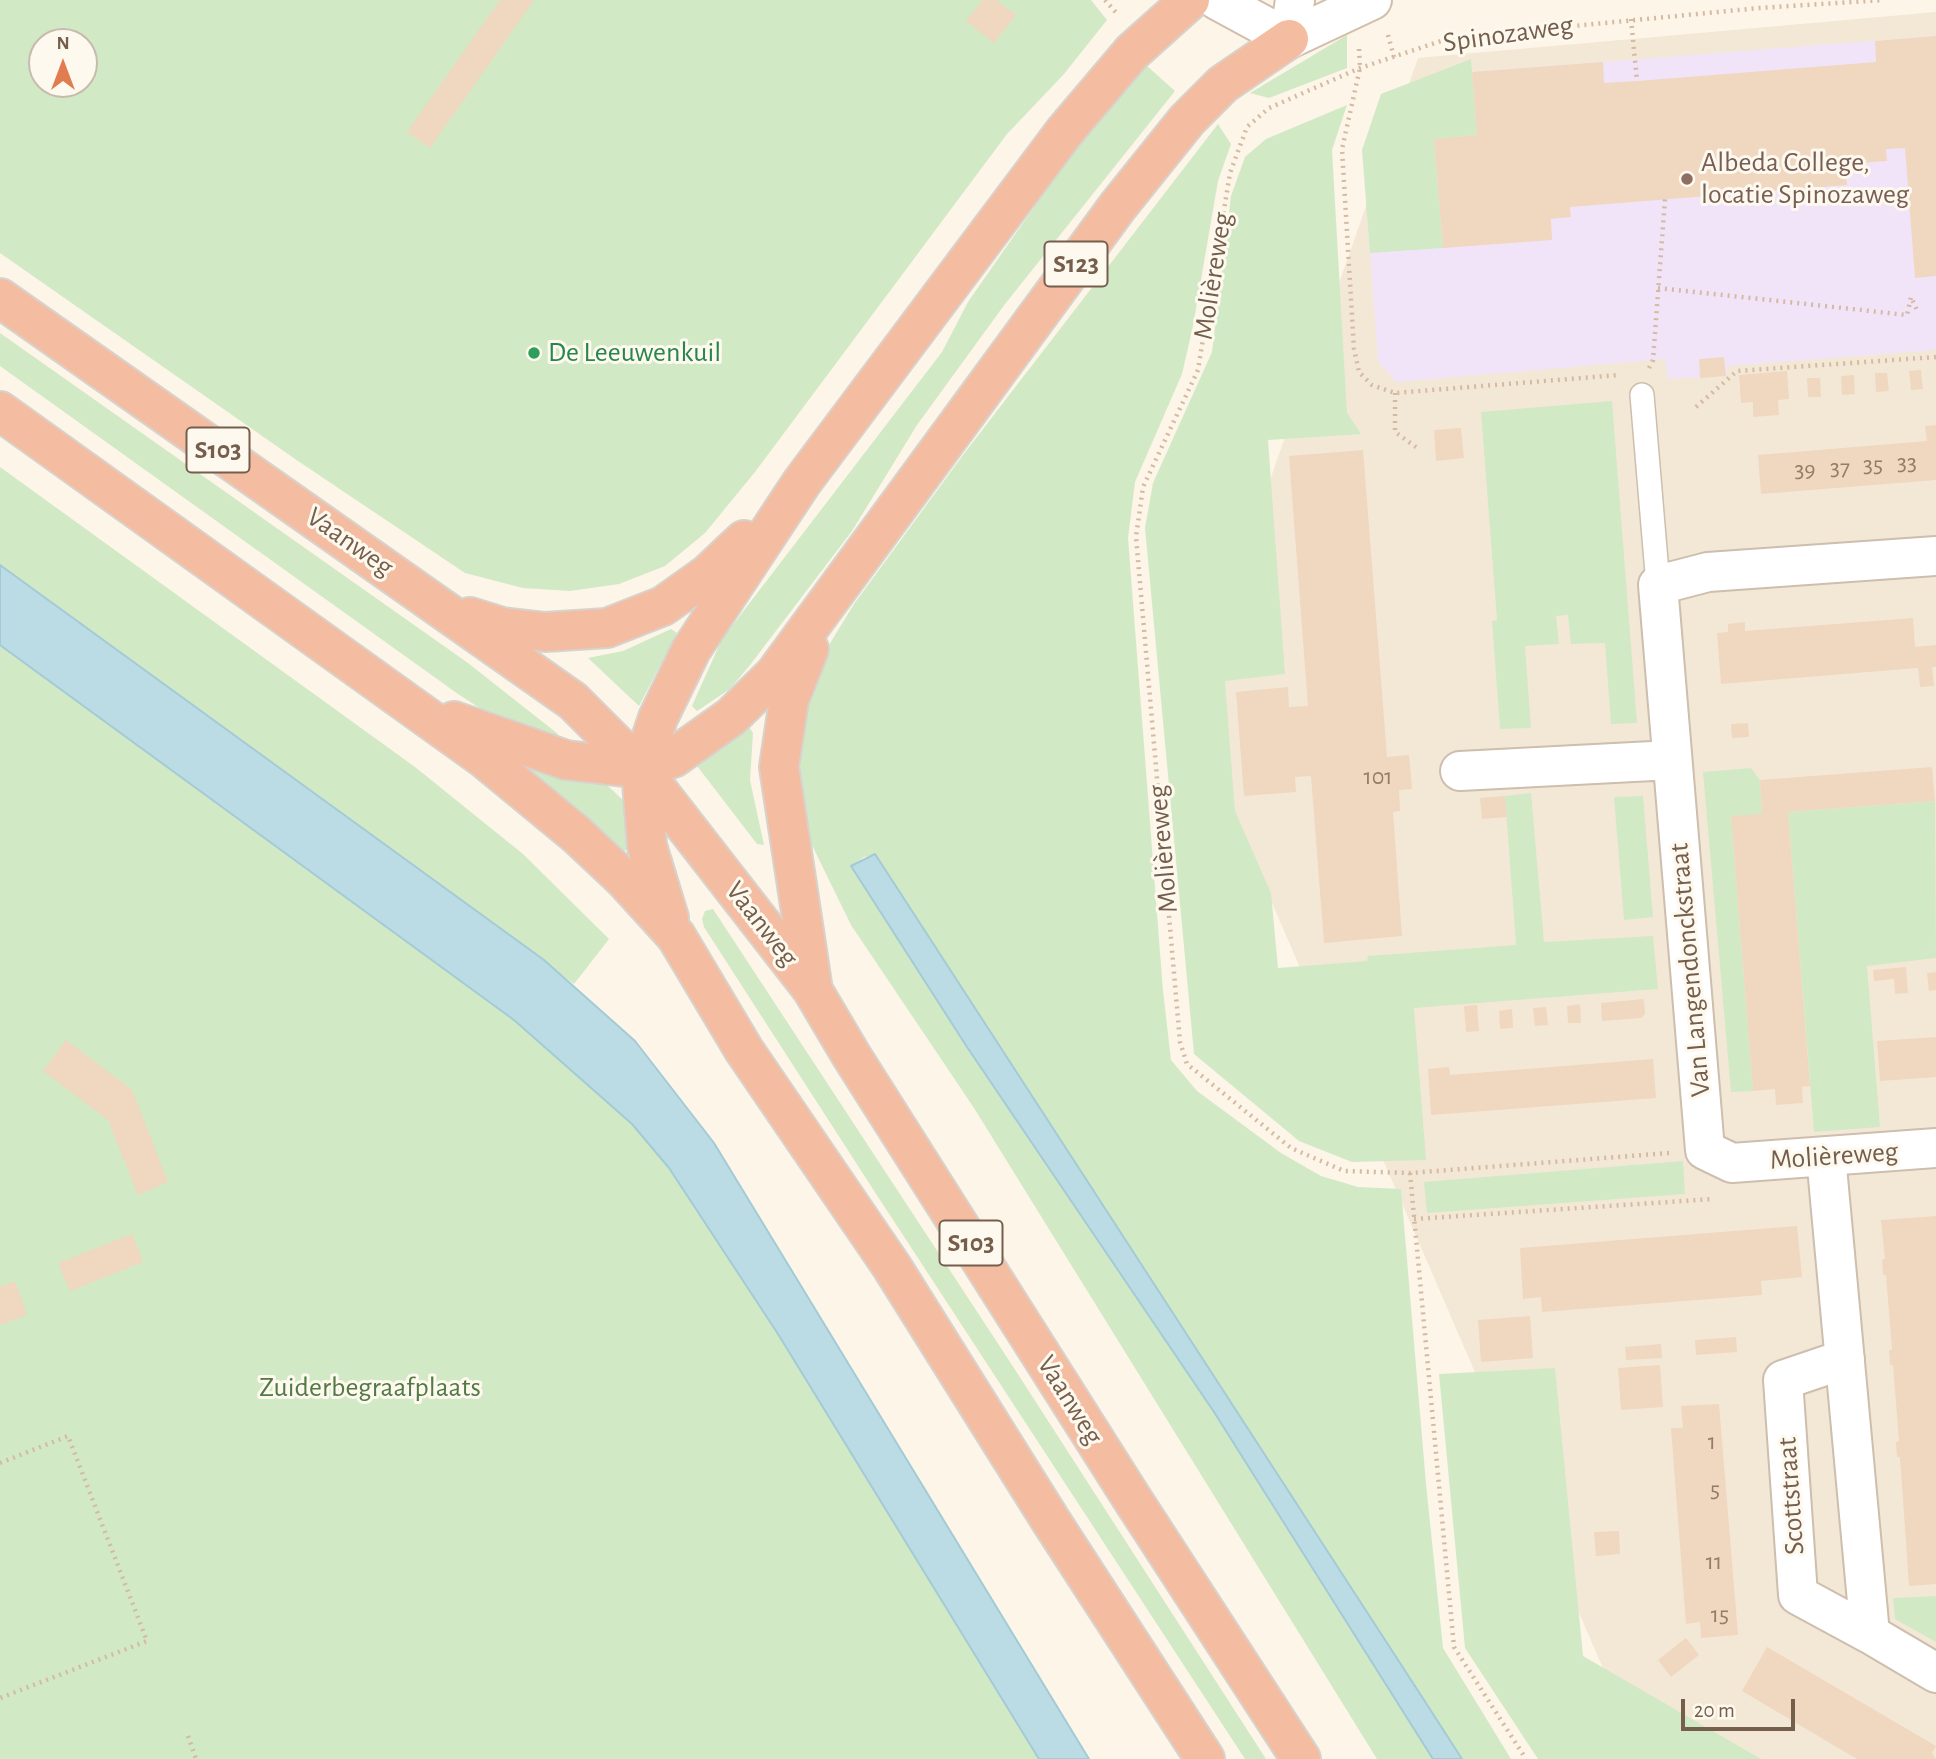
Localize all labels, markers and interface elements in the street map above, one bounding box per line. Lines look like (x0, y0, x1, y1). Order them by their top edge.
street label: Spinozaweg (1441, 8, 1575, 60)
north arrow (28, 28, 98, 98)
text: N (56, 34, 70, 53)
place label: Albeda College, locatie Spinozaweg (1701, 146, 1909, 212)
marker: Albeda College, locatie Spinozaweg (1679, 171, 1695, 187)
street label: Molièreweg (1186, 210, 1240, 342)
road number: S123 (1044, 242, 1108, 286)
place label: De Leeuwenkuil (548, 336, 721, 370)
marker: De Leeuwenkuil (526, 345, 542, 361)
road number: S103 (186, 428, 249, 472)
house number: 33 (1897, 449, 1917, 477)
house number: 35 (1863, 451, 1883, 479)
house number: 37 (1830, 454, 1850, 482)
house number: 39 (1794, 456, 1816, 484)
street label: Vaanweg (300, 500, 400, 584)
house number: 101 (1363, 763, 1393, 791)
street label: Molièreweg (1141, 784, 1185, 914)
street label: Van Langendonckstraat (1662, 842, 1718, 1098)
street label: Vaanweg (718, 875, 806, 973)
street label: Molièreweg (1769, 1135, 1899, 1177)
road number: S103 (940, 1220, 1002, 1266)
street label: Vaanweg (1030, 1349, 1110, 1451)
park label: Zuiderbegraafplaats (259, 1371, 481, 1405)
house number: 1 (1708, 1428, 1716, 1456)
street label: Scottstraat (1770, 1436, 1812, 1556)
house number: 5 (1710, 1476, 1720, 1504)
house number: 11 (1706, 1548, 1722, 1576)
house number: 15 (1711, 1601, 1729, 1629)
scale bar (1684, 1686, 1798, 1730)
text: 20 m (1694, 1700, 1735, 1721)

